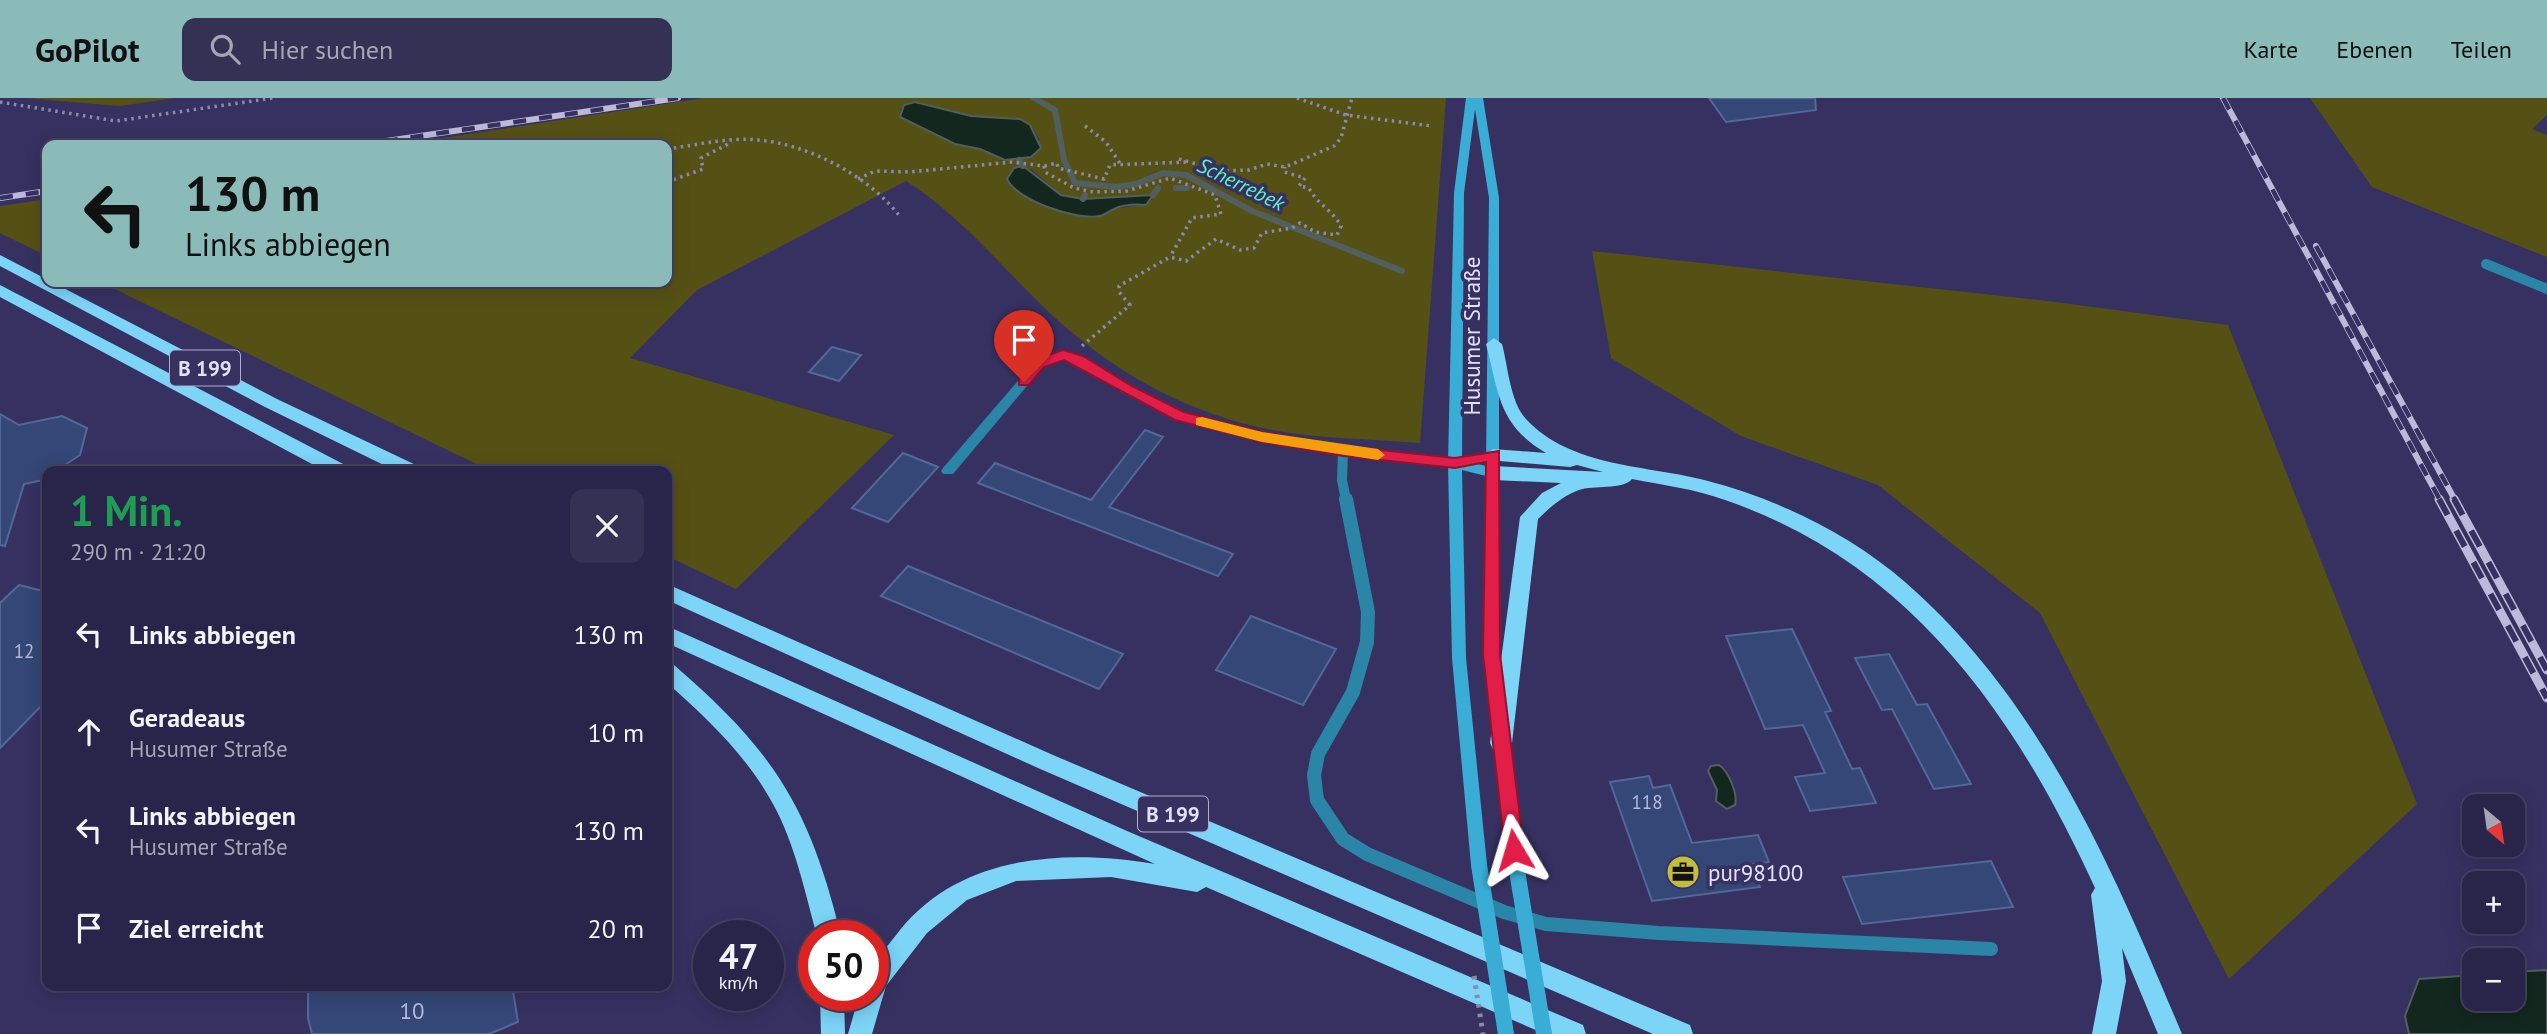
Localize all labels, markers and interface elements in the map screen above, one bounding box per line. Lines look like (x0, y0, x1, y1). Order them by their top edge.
search box (182, 18, 672, 81)
text: GoPilot (35, 28, 140, 71)
icon: search (206, 30, 244, 68)
text: Hier suchen (262, 33, 393, 66)
text: Karte (2244, 34, 2298, 65)
text: Ebenen (2336, 34, 2413, 65)
text: Teilen (2451, 34, 2512, 65)
water label: Scherrebek (1193, 151, 1290, 217)
text: 130 m (185, 161, 320, 225)
icon: left (70, 168, 161, 259)
text: Links abbiegen (185, 223, 391, 265)
street label: Husumer Straße (1457, 257, 1486, 415)
pin (994, 310, 1054, 382)
icon: arrive (1005, 321, 1043, 359)
road number: B 199 (170, 350, 240, 386)
text: 1 Min. (70, 483, 183, 538)
button: close (570, 489, 644, 563)
text: 290 m · 21:20 (70, 537, 206, 566)
icon: left (70, 615, 108, 653)
text: Links abbiegen (129, 618, 296, 651)
text: 130 m (573, 618, 644, 651)
house number: 12 (14, 639, 34, 663)
text: Geradeaus (129, 701, 245, 734)
icon: ahead (70, 713, 108, 751)
text: 10 m (588, 716, 644, 749)
text: Husumer Straße (129, 734, 288, 763)
house number: 118 (1631, 790, 1663, 814)
north arrow (2462, 794, 2525, 858)
map controls (2462, 794, 2525, 1011)
road number: B 199 (1138, 796, 1208, 832)
text: Links abbiegen (129, 799, 296, 832)
icon: left (70, 811, 108, 849)
position arrow (1477, 813, 1551, 887)
text: 130 m (573, 814, 644, 847)
text: Husumer Straße (129, 832, 288, 861)
office icon: pur98100 (1664, 853, 1702, 891)
place label: pur98100 (1708, 858, 1803, 887)
button: + (2462, 871, 2525, 934)
icon: arrive (70, 909, 108, 947)
text: Ziel erreicht (129, 912, 264, 945)
text: 20 m (588, 912, 644, 945)
speed limit sign: 50 (798, 920, 889, 1011)
text: 47 (719, 933, 758, 979)
button: − (2462, 948, 2525, 1011)
text: km/h (719, 971, 758, 994)
house number: 10 (399, 996, 425, 1025)

